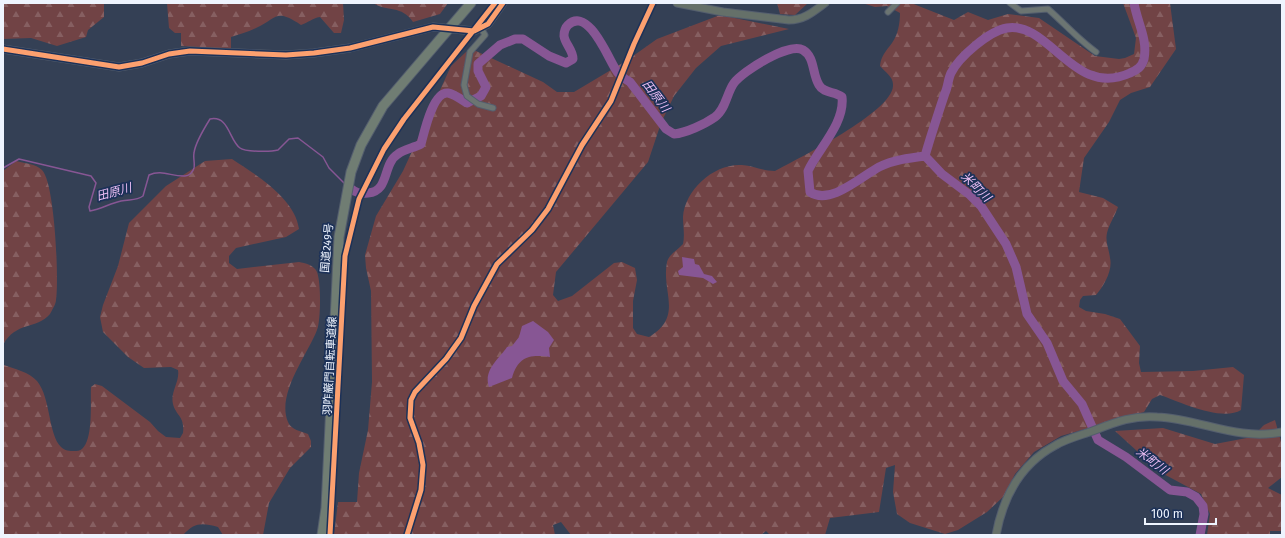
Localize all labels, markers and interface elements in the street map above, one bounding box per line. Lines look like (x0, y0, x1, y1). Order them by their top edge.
water label: 田原川 (640, 77, 674, 116)
water label: 米町川 (958, 169, 995, 206)
water label: 田原川 (95, 180, 135, 203)
street label: 国道249号 (318, 223, 336, 273)
street label: 羽咋巌門自転車道線 (321, 316, 339, 416)
water label: 米町川 (1133, 445, 1172, 479)
scale bar (1145, 500, 1216, 526)
text: 100 m (1151, 507, 1183, 521)

